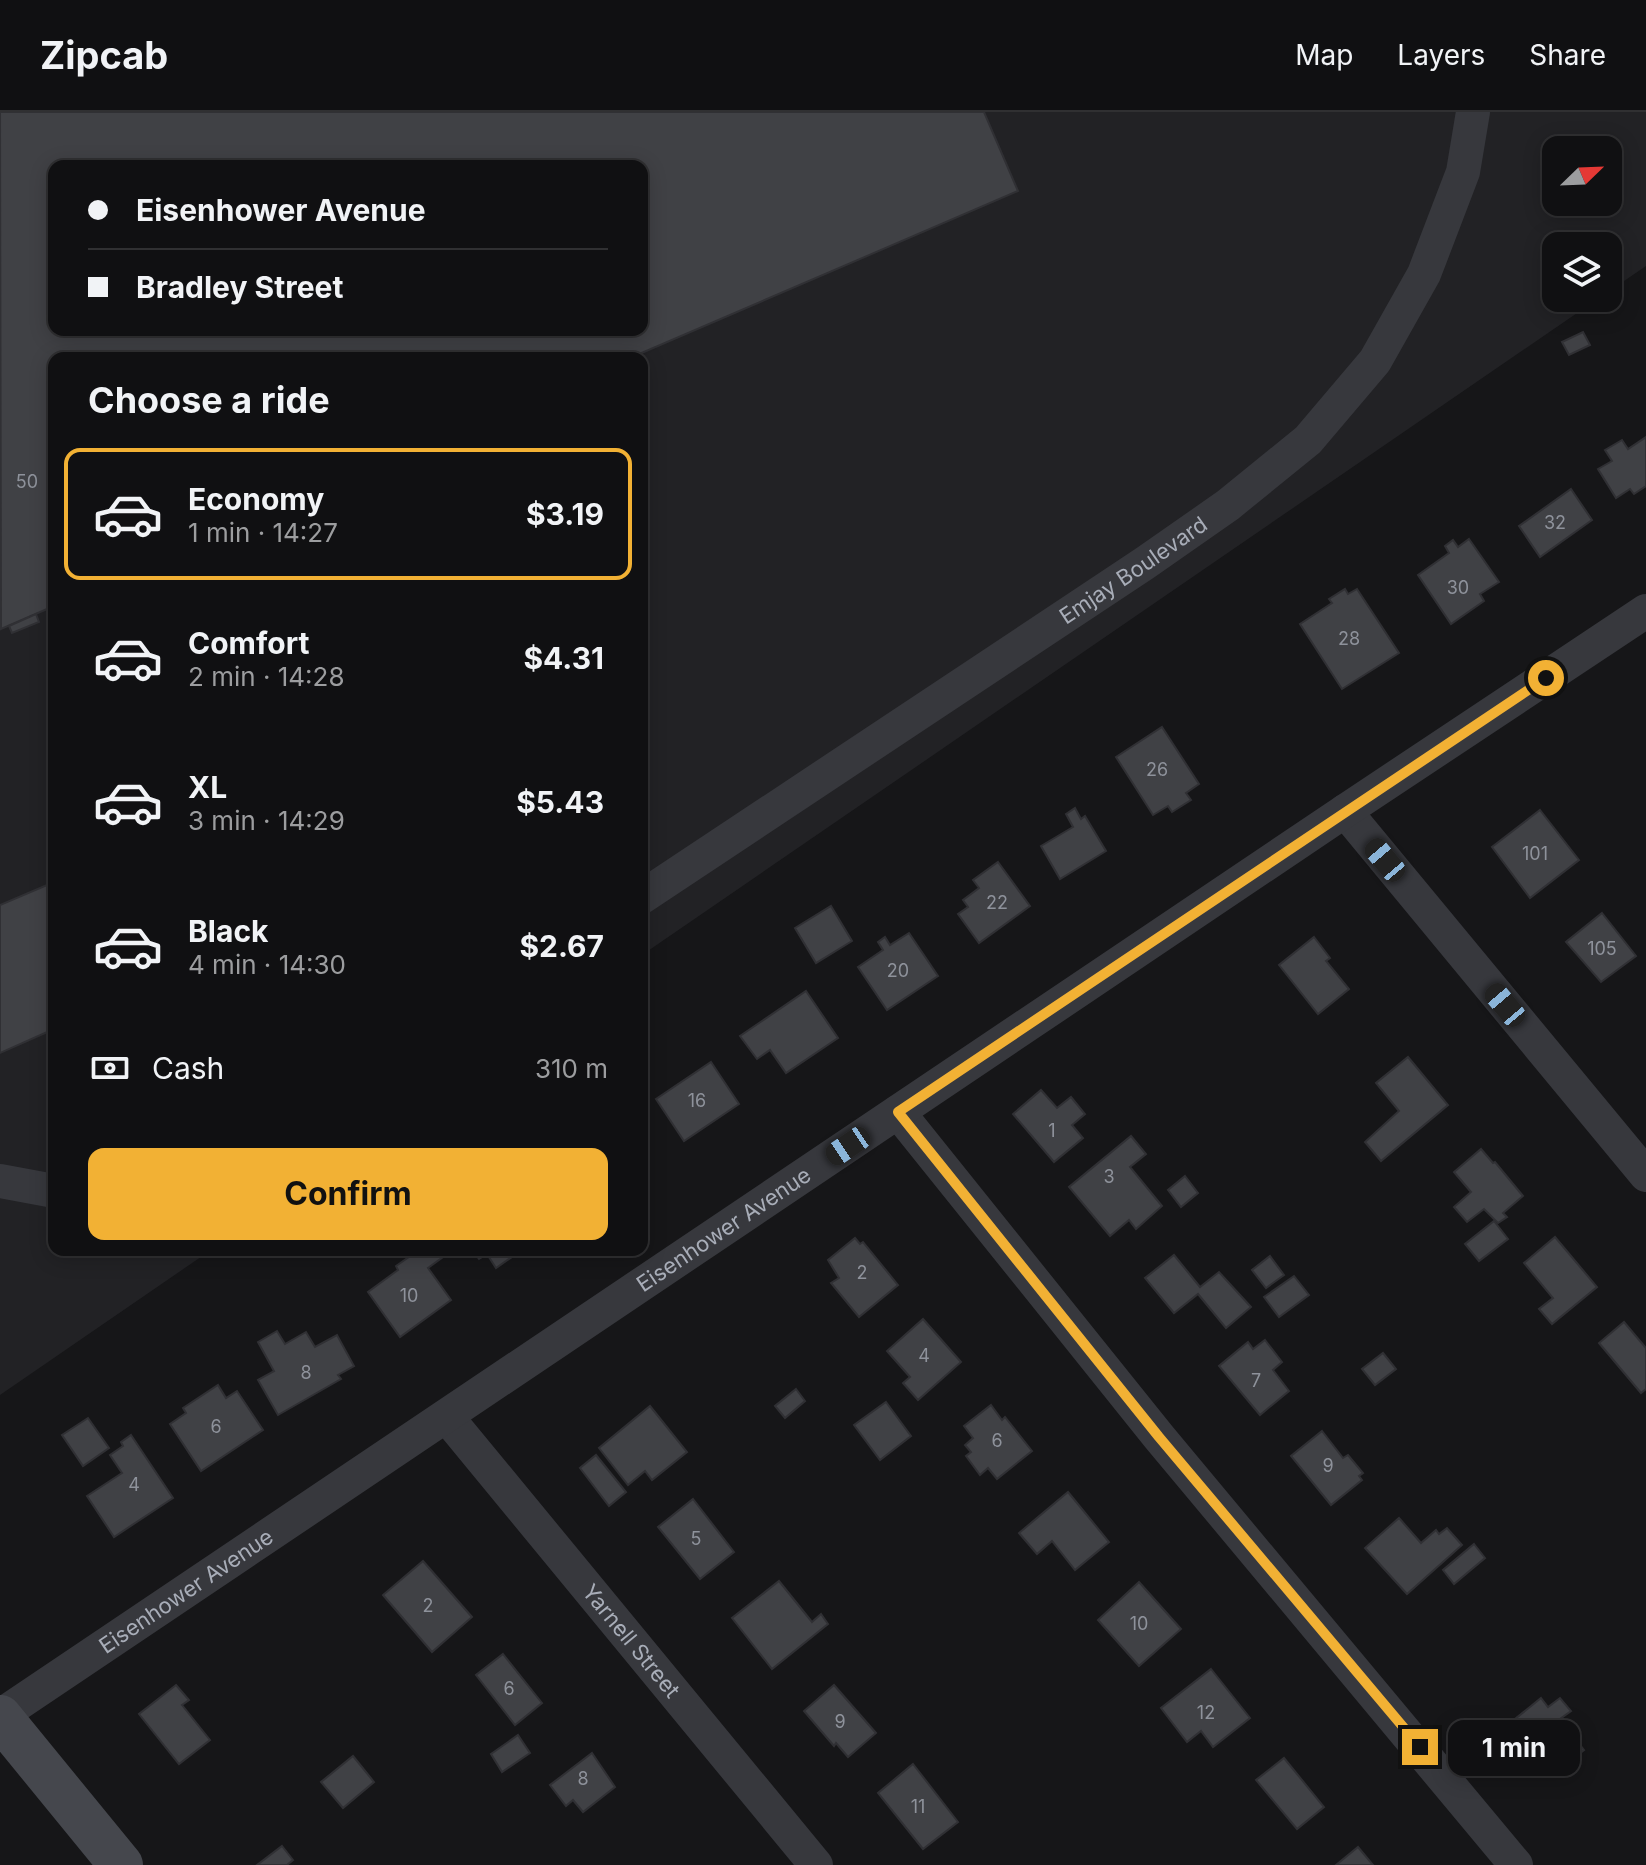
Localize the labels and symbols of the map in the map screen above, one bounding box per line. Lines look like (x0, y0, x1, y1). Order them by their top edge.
north arrow (1542, 136, 1622, 216)
house number: 50 (16, 471, 38, 492)
street label: Emjay Boulevard (1054, 511, 1212, 629)
house number: 32 (1544, 512, 1566, 533)
house number: 30 (1447, 577, 1469, 598)
house number: 28 (1338, 628, 1360, 649)
route start (1528, 660, 1564, 696)
house number: 26 (1146, 759, 1168, 780)
car (1360, 834, 1410, 886)
house number: 101 (1522, 843, 1548, 864)
house number: 22 (986, 892, 1008, 913)
house number: 105 (1587, 938, 1617, 959)
house number: 20 (887, 960, 909, 981)
car (1480, 979, 1530, 1031)
house number: 16 (688, 1090, 706, 1111)
house number: 1 (1048, 1120, 1056, 1141)
car (821, 1123, 875, 1169)
street label: Eisenhower Avenue (632, 1161, 815, 1297)
house number: 3 (1103, 1166, 1115, 1187)
house number: 2 (857, 1262, 867, 1283)
house number: 10 (400, 1285, 418, 1306)
house number: 4 (918, 1345, 930, 1366)
house number: 8 (300, 1362, 312, 1383)
house number: 7 (1251, 1370, 1261, 1391)
house number: 6 (210, 1416, 222, 1437)
house number: 6 (991, 1430, 1003, 1451)
house number: 9 (1322, 1455, 1334, 1476)
house number: 4 (128, 1474, 140, 1495)
street label: Eisenhower Avenue (94, 1523, 278, 1659)
house number: 5 (691, 1528, 701, 1549)
street label: Yarnell Street (577, 1579, 686, 1703)
house number: 2 (423, 1595, 433, 1616)
house number: 10 (1130, 1613, 1148, 1634)
house number: 6 (503, 1678, 515, 1699)
house number: 12 (1197, 1702, 1215, 1723)
house number: 9 (834, 1711, 846, 1732)
callout: 1 min (1448, 1719, 1580, 1775)
route end (1402, 1729, 1438, 1765)
house number: 8 (577, 1768, 589, 1789)
house number: 11 (911, 1796, 925, 1817)

